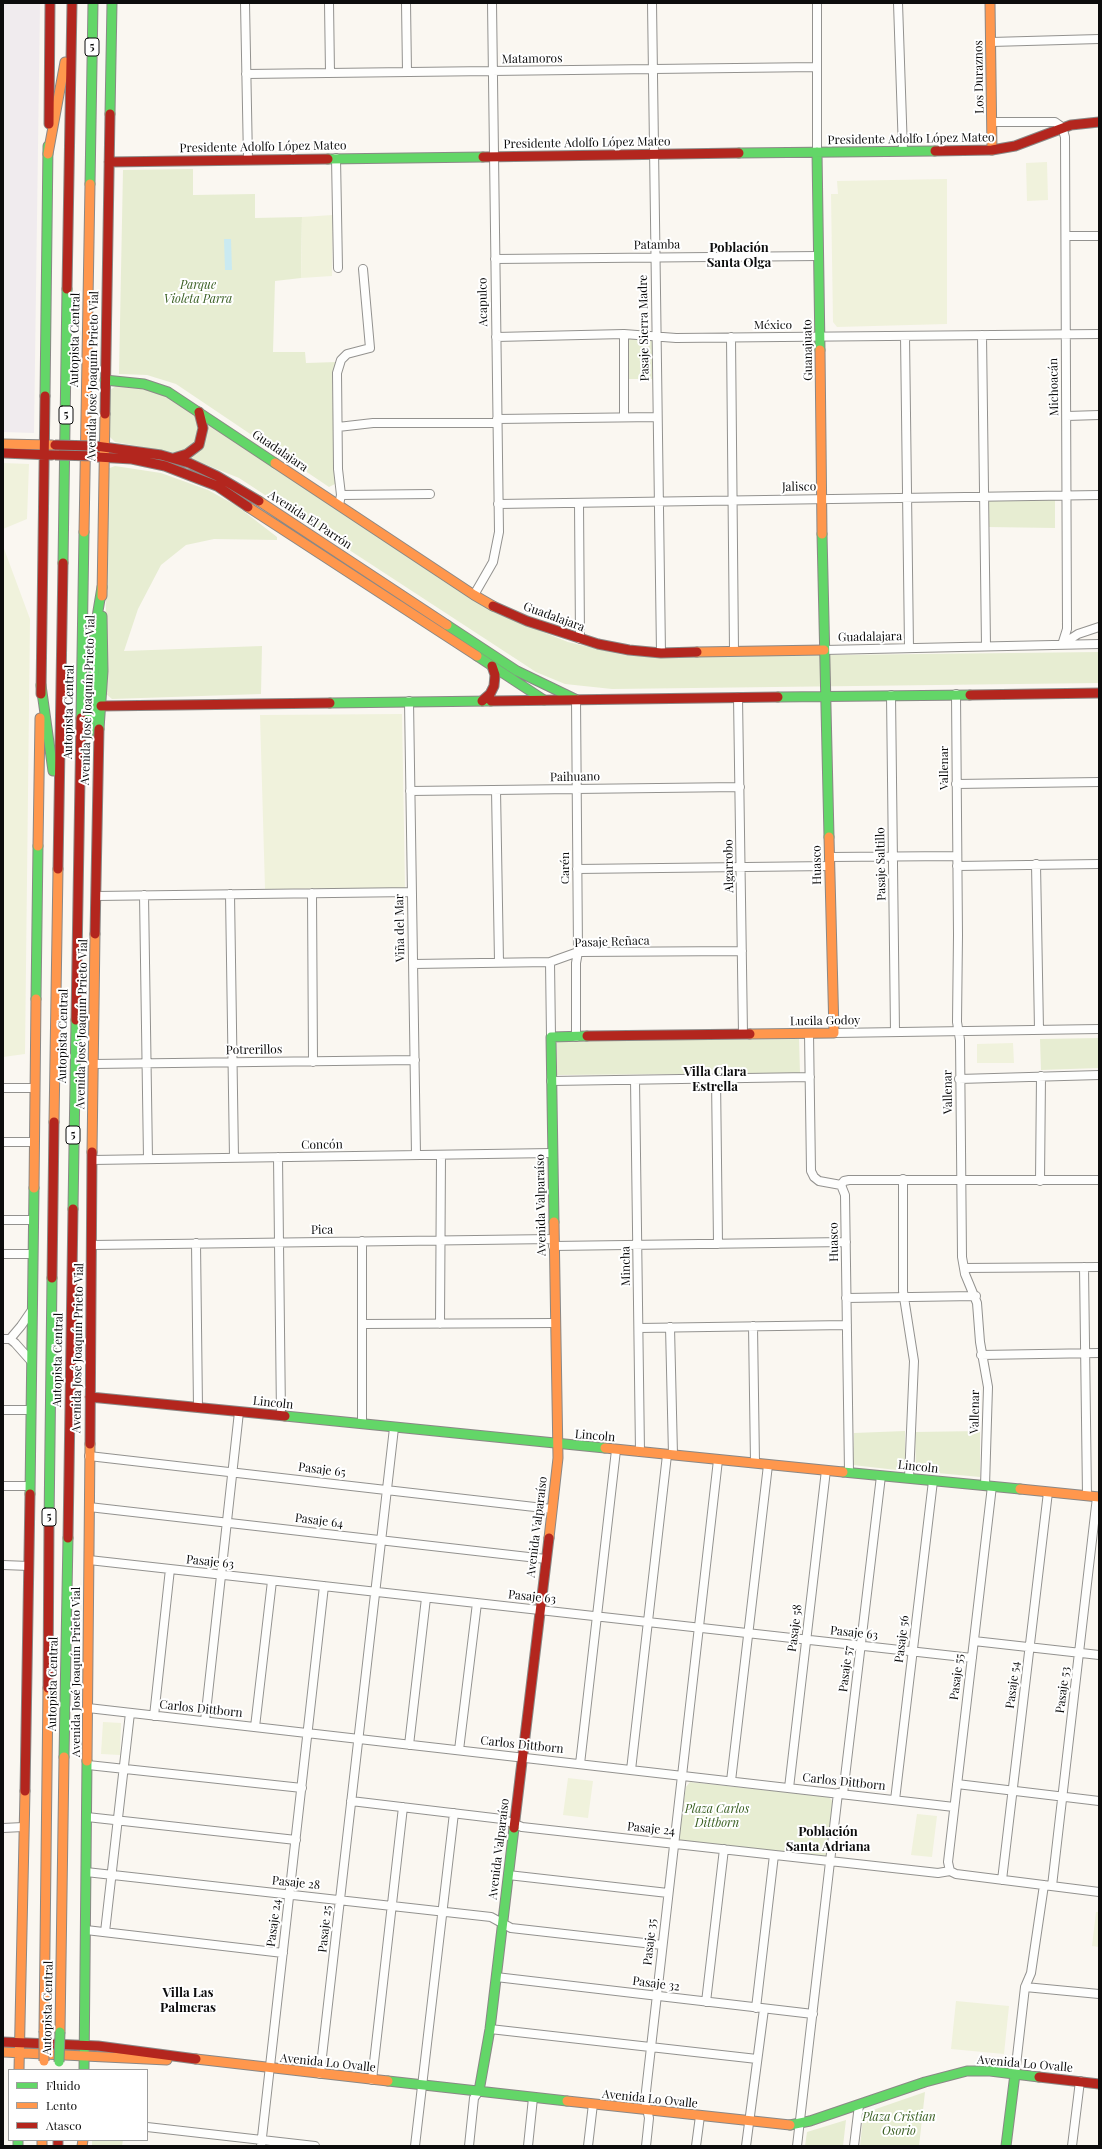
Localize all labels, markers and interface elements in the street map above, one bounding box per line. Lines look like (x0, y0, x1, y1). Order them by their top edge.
road number: 5 (85, 38, 99, 56)
street label: Los Duraznos (971, 40, 987, 114)
street label: Matamoros (501, 51, 563, 67)
street label: Presidente Adolfo López Mateo (827, 130, 995, 148)
street label: Presidente Adolfo López Mateo (503, 134, 671, 152)
street label: Presidente Adolfo López Mateo (179, 138, 347, 156)
street label: Patamba (634, 237, 680, 253)
district label: Población Santa Olga (707, 240, 771, 271)
street label: Pasaje Sierra Madre (636, 275, 652, 381)
street label: Acapulco (475, 277, 491, 327)
park label: Parque Violeta Parra (164, 278, 232, 306)
street label: Avenida José Joaquín Prieto Vial (84, 291, 102, 461)
street label: Autopista Central (67, 293, 83, 387)
street label: México (754, 318, 792, 332)
street label: Guanajuato (800, 319, 816, 381)
street label: Michoacán (1046, 358, 1062, 416)
road number: 5 (59, 406, 73, 424)
street label: Guadalajara (249, 427, 311, 475)
street label: Jalisco (782, 480, 816, 494)
street label: Avenida El Parrón (265, 488, 355, 552)
street label: Guadalajara (521, 599, 587, 635)
street label: Avenida José Joaquín Prieto Vial (78, 615, 98, 785)
street label: Guadalajara (838, 629, 902, 645)
street label: Autopista Central (61, 665, 77, 759)
street label: Vallenar (937, 746, 951, 790)
street label: Paihuano (550, 769, 600, 785)
street label: Pasaje Saltillo (873, 827, 889, 901)
street label: Algarrobo (721, 839, 737, 893)
street label: Huasco (809, 845, 825, 885)
street label: Carén (558, 852, 572, 884)
street label: Viña del Mar (392, 894, 408, 962)
street label: Pasaje Reñaca (574, 933, 650, 951)
street label: Avenida José Joaquín Prieto Vial (73, 939, 91, 1109)
street label: Autopista Central (55, 989, 71, 1083)
street label: Lucila Godoy (790, 1013, 860, 1029)
street label: Potrerillos (226, 1042, 282, 1058)
district label: Villa Clara Estrella (683, 1064, 747, 1095)
street label: Vallenar (940, 1070, 956, 1114)
road number: 5 (66, 1126, 80, 1144)
street label: Concón (301, 1137, 343, 1153)
street label: Avenida Valparaíso (533, 1154, 549, 1256)
street label: Huasco (826, 1222, 842, 1262)
street label: Pica (311, 1223, 333, 1237)
street label: Mincha (618, 1246, 634, 1286)
street label: Avenida José Joaquín Prieto Vial (69, 1263, 87, 1433)
street label: Autopista Central (50, 1313, 66, 1407)
street label: Vallenar (967, 1390, 983, 1434)
street label: Lincoln (252, 1394, 294, 1412)
street label: Lincoln (574, 1427, 616, 1445)
street label: Lincoln (897, 1458, 939, 1476)
street label: Pasaje 65 (297, 1460, 347, 1480)
street label: Avenida Valparaíso (524, 1476, 550, 1578)
road number: 5 (42, 1508, 56, 1526)
street label: Pasaje 64 (294, 1511, 344, 1531)
street label: Pasaje 63 (185, 1552, 235, 1572)
street label: Avenida José Joaquín Prieto Vial (69, 1587, 83, 1757)
street label: Pasaje 63 (507, 1587, 557, 1607)
street label: Pasaje 58 (785, 1603, 805, 1653)
street label: Pasaje 56 (892, 1614, 912, 1664)
street label: Pasaje 63 (829, 1623, 879, 1643)
street label: Autopista Central (45, 1637, 61, 1731)
street label: Pasaje 57 (836, 1645, 856, 1693)
street label: Pasaje 55 (947, 1653, 967, 1701)
street label: Pasaje 54 (1003, 1661, 1023, 1709)
street label: Pasaje 53 (1053, 1666, 1073, 1714)
street label: Carlos Dittborn (159, 1697, 243, 1721)
street label: Carlos Dittborn (480, 1733, 564, 1757)
street label: Carlos Dittborn (802, 1770, 886, 1794)
street label: Avenida Valparaíso (486, 1798, 512, 1900)
park label: Plaza Carlos Dittborn (685, 1802, 749, 1830)
street label: Pasaje 24 (626, 1819, 676, 1839)
district label: Población Santa Adriana (786, 1824, 870, 1855)
street label: Pasaje 28 (271, 1873, 321, 1893)
street label: Pasaje 24 (264, 1898, 284, 1948)
street label: Pasaje 25 (315, 1905, 335, 1953)
street label: Pasaje 35 (640, 1918, 660, 1966)
street label: Autopista Central (40, 1961, 56, 2055)
street label: Pasaje 32 (631, 1974, 681, 1994)
district label: Villa Las Palmeras (160, 1985, 216, 2016)
street label: Avenida Lo Ovalle (279, 2051, 377, 2075)
street label: Avenida Lo Ovalle (977, 2053, 1073, 2075)
legend (8, 2069, 148, 2141)
text: Fluido (46, 2077, 80, 2093)
street label: Avenida Lo Ovalle (601, 2087, 699, 2111)
text: Lento (46, 2097, 77, 2113)
park label: Plaza Cristian Osorio (862, 2110, 936, 2138)
text: Atasco (46, 2117, 82, 2133)

